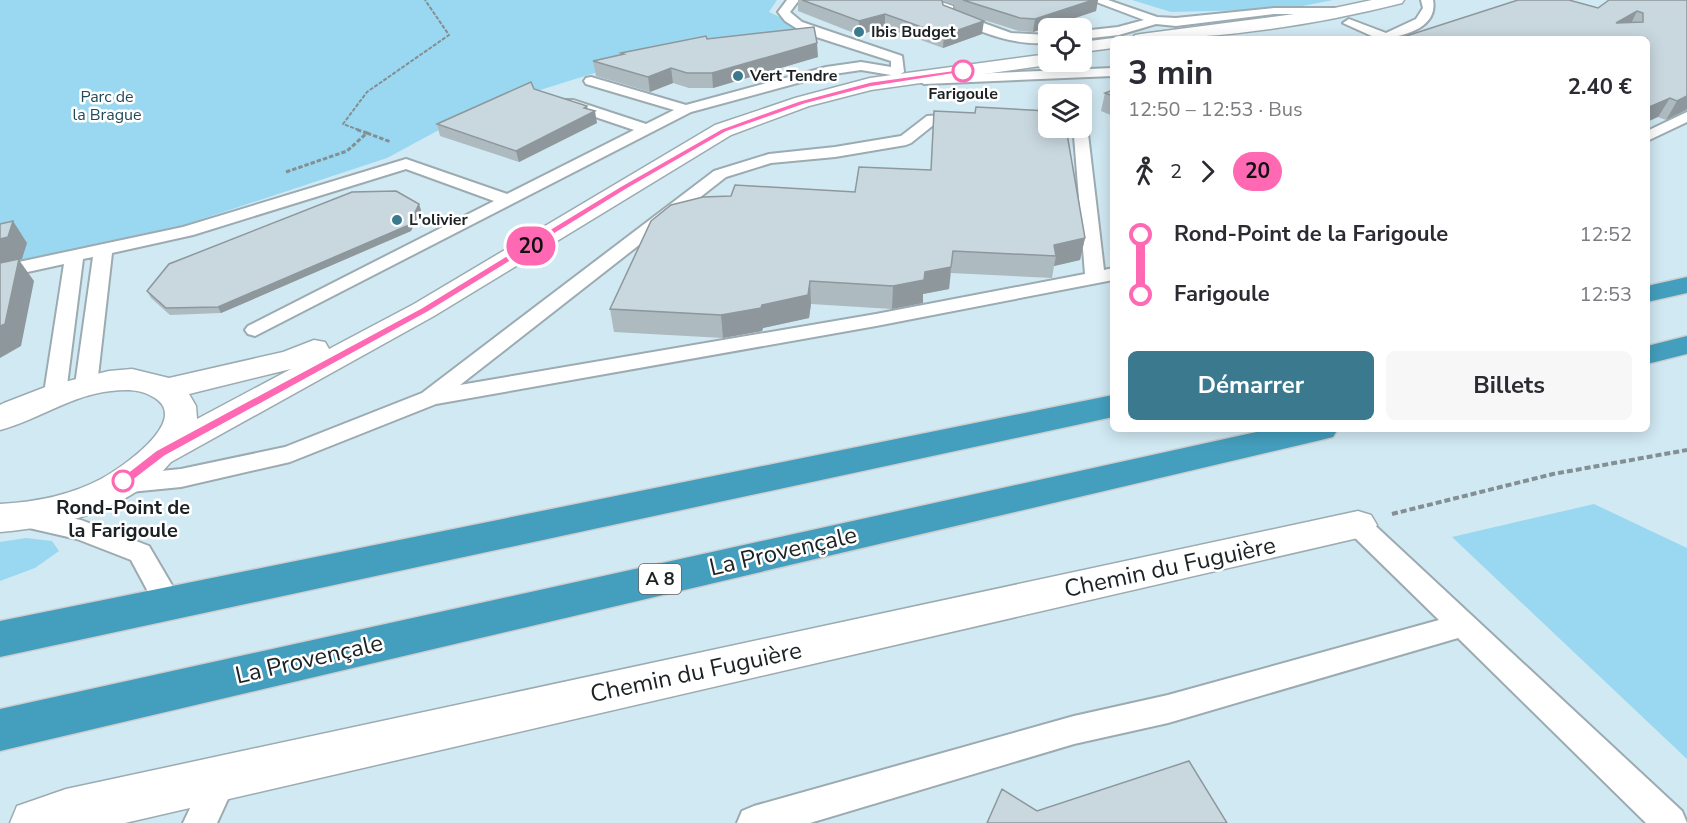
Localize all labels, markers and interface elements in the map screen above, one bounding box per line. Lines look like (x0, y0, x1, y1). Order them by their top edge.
map controls (1038, 18, 1092, 138)
button: locate (1038, 18, 1092, 72)
place label: Ibis Budget (871, 21, 956, 43)
marker: Ibis Budget (852, 25, 866, 39)
text: 3 min (1128, 51, 1213, 96)
marker: Farigoule (952, 60, 974, 82)
place label: Vert Tendre (749, 65, 838, 87)
marker: Vert Tendre (731, 69, 745, 83)
text: 2.40 € (1568, 72, 1632, 102)
place label: Farigoule (928, 83, 998, 105)
button: layers (1038, 84, 1092, 138)
park label: Parc de la Brague (72, 86, 142, 126)
text: 12:50 – 12:53 · Bus (1128, 96, 1303, 123)
icon: walk (1128, 155, 1161, 188)
icon: forward (1191, 155, 1224, 188)
text: 20 (1245, 157, 1270, 185)
text: 2 (1170, 158, 1182, 185)
place label: L'olivier (409, 209, 468, 231)
marker: L'olivier (390, 213, 404, 227)
text: Rond-Point de la Farigoule (1174, 219, 1448, 249)
text: 12:52 (1579, 221, 1632, 248)
line badge: 20 (504, 226, 558, 266)
text: 20 (518, 232, 544, 260)
text: Farigoule (1174, 279, 1270, 309)
text: 12:53 (1579, 281, 1632, 308)
button: Démarrer (1128, 351, 1374, 420)
button: Billets (1386, 351, 1632, 420)
marker: Rond-Point de la Farigoule (112, 470, 134, 492)
place label: Rond-Point de la Farigoule (56, 494, 190, 544)
street label: La Provençale (706, 518, 860, 584)
street label: Chemin du Fuguière (1061, 529, 1279, 605)
road number: A 8 (639, 564, 681, 594)
street label: La Provençale (232, 626, 386, 692)
street label: Chemin du Fuguière (587, 634, 805, 710)

